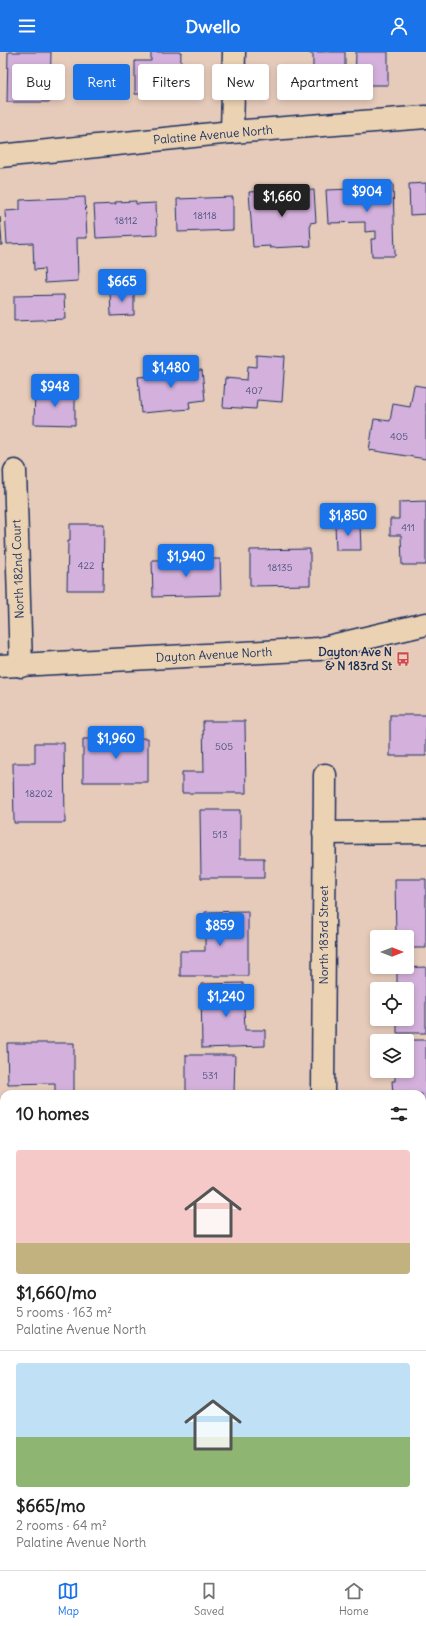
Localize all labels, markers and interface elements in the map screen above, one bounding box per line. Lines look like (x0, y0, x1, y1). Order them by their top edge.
icon: menu (16, 15, 38, 37)
text: Dwello (186, 15, 240, 38)
icon: person (388, 15, 410, 37)
chip: Buy (12, 64, 65, 100)
chip: Rent (73, 64, 130, 100)
chip: Filters (138, 64, 204, 100)
chip: New (212, 64, 269, 100)
chip: Apartment (277, 64, 373, 100)
street label: Palatine Avenue North (152, 122, 274, 147)
pin: $904 (343, 179, 391, 213)
text: $904 (352, 183, 382, 200)
pin: $1,660 (249, 184, 315, 218)
text: $1,660 (263, 188, 301, 205)
house number: 18118 (193, 209, 217, 222)
house number: 18112 (114, 214, 138, 227)
pin: $665 (98, 269, 146, 303)
text: $665 (107, 273, 137, 290)
pin: $1,480 (138, 355, 204, 389)
text: $1,480 (152, 359, 190, 376)
pin: $948 (31, 374, 79, 408)
text: $948 (40, 378, 70, 395)
house number: 407 (245, 384, 263, 397)
house number: 405 (390, 430, 408, 443)
pin: $1,850 (315, 503, 381, 537)
text: $1,850 (329, 507, 367, 524)
street label: North 182nd Court (8, 519, 27, 619)
house number: 411 (401, 521, 415, 534)
pin: $1,940 (153, 544, 219, 578)
text: $1,940 (167, 548, 205, 565)
house number: 422 (78, 559, 95, 572)
house number: 18135 (267, 561, 293, 574)
street label: Dayton Avenue North (155, 644, 273, 665)
place label: Dayton Ave N & N 183rd St (318, 644, 393, 673)
bus stop icon: Dayton Ave N & N 183rd St (395, 651, 411, 667)
pin: $1,960 (83, 726, 149, 760)
text: $1,960 (97, 730, 135, 747)
house number: 505 (215, 740, 233, 753)
house number: 18202 (25, 787, 53, 800)
house number: 513 (212, 828, 228, 841)
street label: North 183rd Street (316, 886, 331, 984)
pin: $859 (196, 913, 244, 947)
text: $859 (205, 917, 235, 934)
north arrow (370, 930, 414, 974)
map controls (370, 930, 414, 1078)
button: locate (370, 982, 414, 1026)
pin: $1,240 (193, 984, 259, 1018)
text: $1,240 (207, 988, 245, 1005)
button: layers (370, 1034, 414, 1078)
house number: 531 (202, 1069, 218, 1082)
text: 10 homes (16, 1103, 89, 1125)
icon: filters (388, 1103, 410, 1125)
icon: home (177, 1176, 249, 1248)
text: $1,660/mo (16, 1282, 96, 1304)
text: 5 rooms · 163 m² (16, 1304, 112, 1321)
text: Palatine Avenue North (16, 1321, 146, 1338)
icon: home (177, 1389, 249, 1461)
text: $665/mo (16, 1495, 85, 1517)
text: 2 rooms · 64 m² (16, 1517, 107, 1534)
text: Palatine Avenue North (16, 1534, 146, 1551)
tab: Map (57, 1580, 79, 1618)
tab: Saved (194, 1580, 224, 1618)
tab: Home (339, 1580, 369, 1618)

